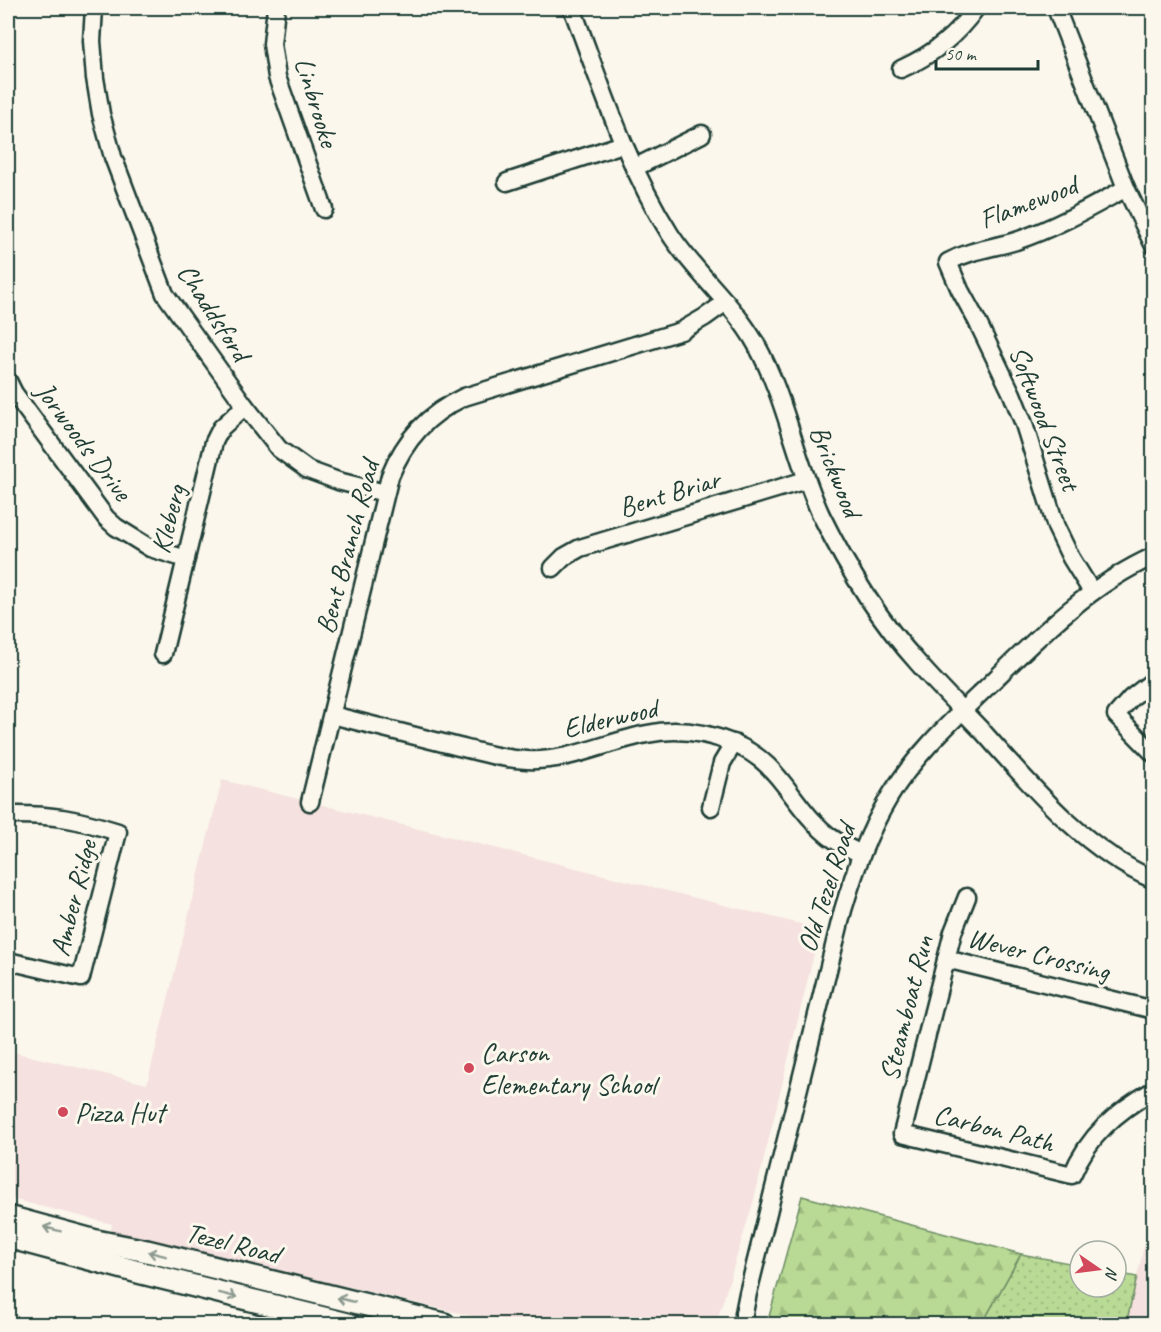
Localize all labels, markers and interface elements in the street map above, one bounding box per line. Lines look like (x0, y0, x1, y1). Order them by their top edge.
scale bar (936, 33, 1038, 71)
text: 50 m (945, 43, 978, 65)
street label: Linbrooke (287, 53, 348, 153)
street label: Flamewood (974, 166, 1085, 237)
street label: Chaddsford (170, 257, 261, 371)
street label: Softwood Street (1001, 341, 1090, 498)
street label: Jorwoods Drive (27, 373, 141, 509)
street label: Brickwood (802, 420, 872, 525)
street label: Bent Branch Road (307, 453, 388, 637)
street label: Bent Briar (614, 460, 726, 525)
street label: Kleberg (143, 480, 194, 557)
street label: Elderwood (560, 689, 664, 746)
street label: Old Tezel Road (789, 816, 864, 957)
street label: Amber Ridge (42, 835, 105, 960)
street label: Wever Crossing (964, 919, 1115, 989)
street label: Steamboat Run (871, 931, 941, 1084)
place label: Carson Elementary School (481, 1035, 661, 1102)
marker: Carson Elementary School (462, 1061, 476, 1075)
place label: Pizza Hut (75, 1095, 168, 1130)
street label: Carbon Path (930, 1096, 1059, 1160)
marker: Pizza Hut (56, 1105, 70, 1119)
street label: Tezel Road (182, 1214, 288, 1273)
one-way arrow (43, 1223, 62, 1235)
north arrow (1068, 1239, 1128, 1299)
one-way arrow (148, 1247, 167, 1259)
text: N (1100, 1265, 1122, 1283)
one-way arrow (218, 1289, 237, 1301)
one-way arrow (337, 1294, 356, 1306)

